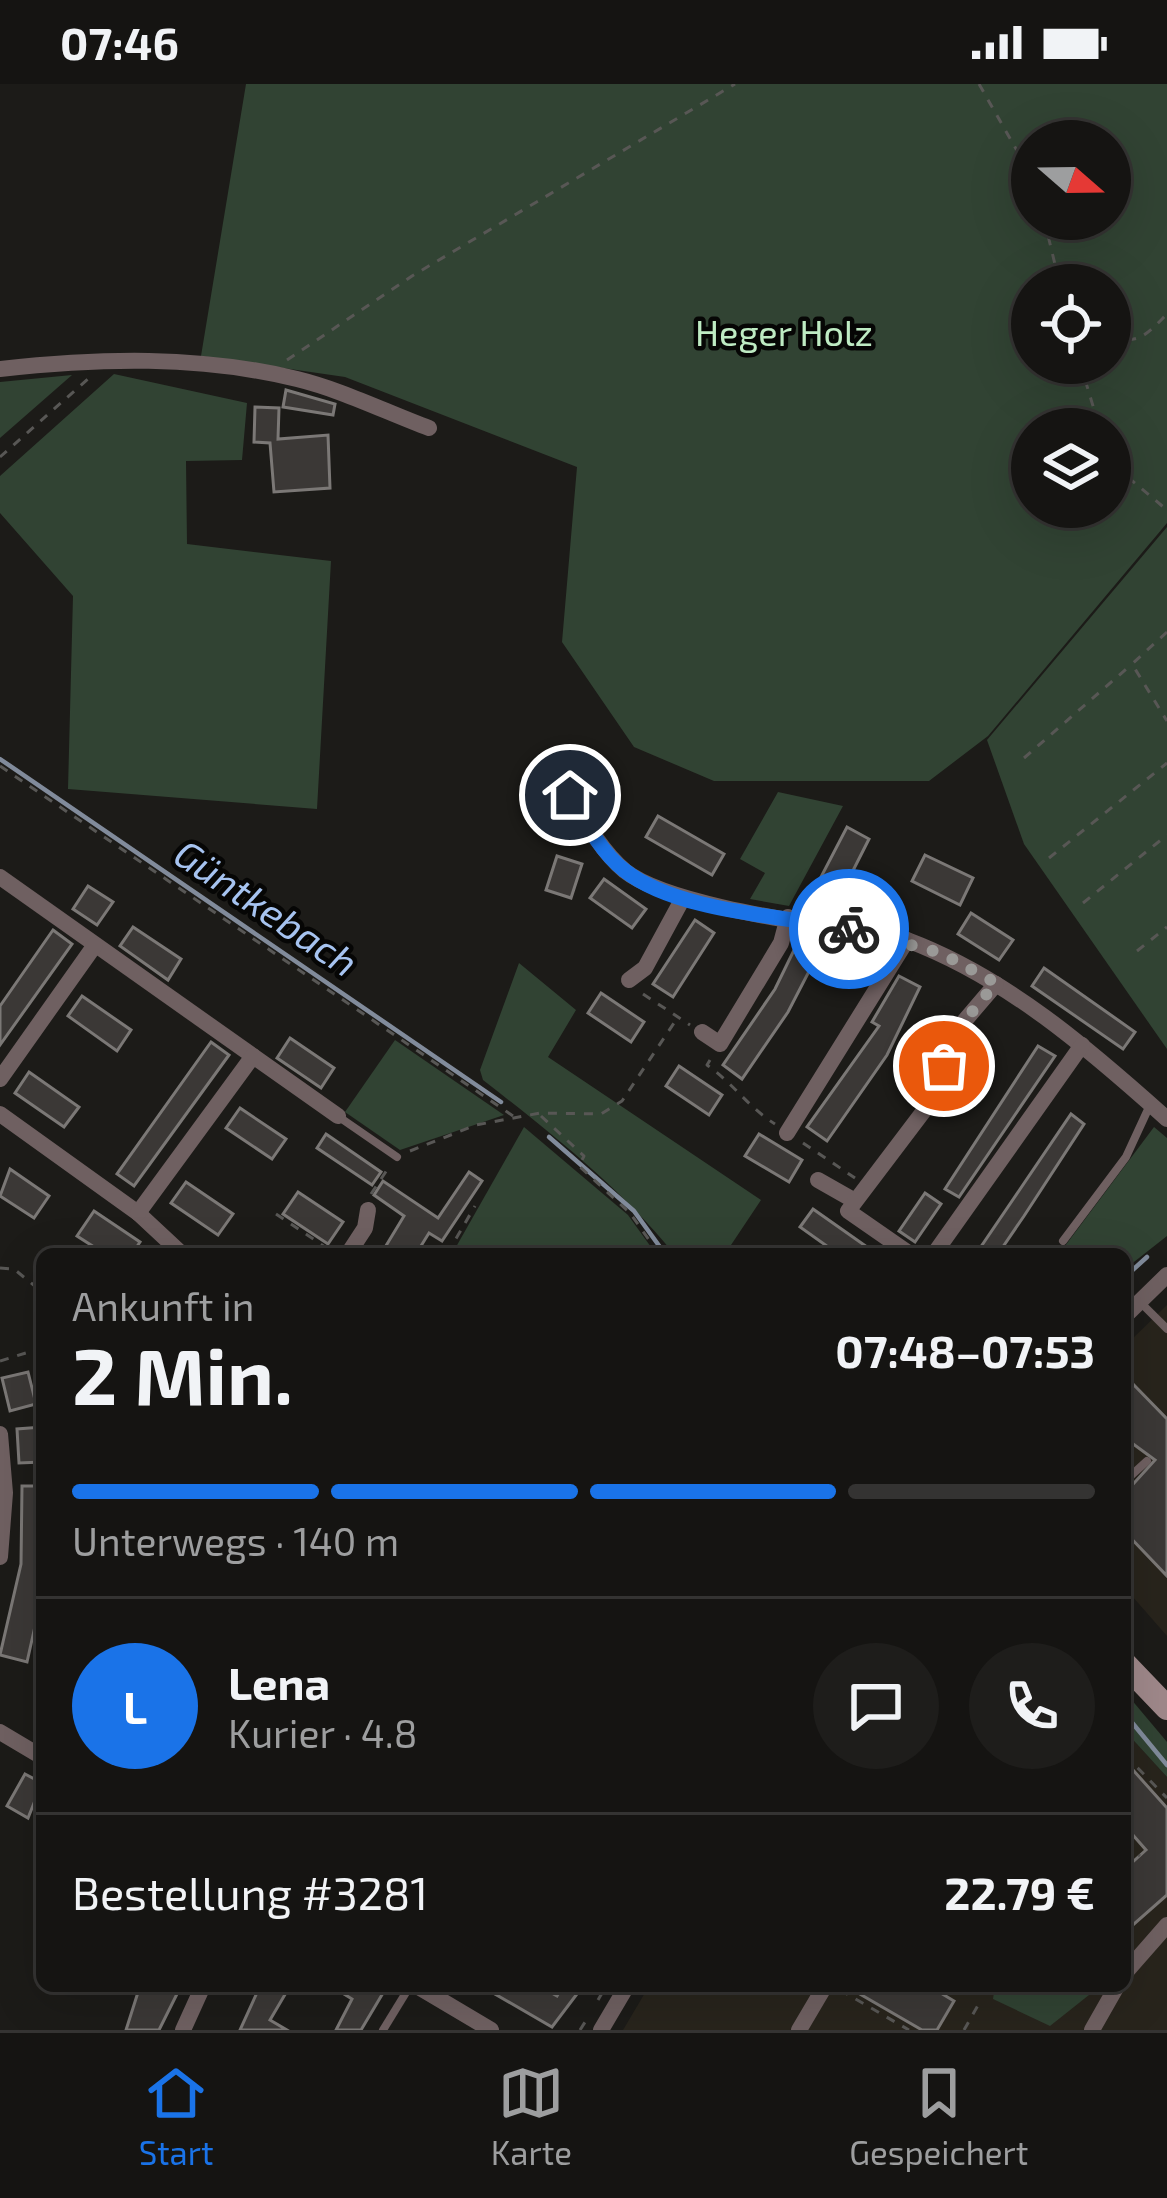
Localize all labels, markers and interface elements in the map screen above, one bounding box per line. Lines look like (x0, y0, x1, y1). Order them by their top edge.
text: 07:46 (60, 15, 179, 69)
north arrow (1011, 120, 1131, 240)
map controls (1011, 120, 1131, 528)
button: locate (1011, 264, 1131, 384)
park label: Heger Holz (695, 310, 873, 353)
button: layers (1011, 408, 1131, 528)
pin (519, 744, 621, 846)
icon: home (537, 762, 603, 828)
water label: Güntkebach (166, 828, 367, 985)
courier (789, 869, 909, 989)
icon: bike (816, 896, 882, 962)
pin (893, 1015, 995, 1117)
icon: bag (911, 1033, 977, 1099)
text: Ankunft in (72, 1282, 254, 1329)
text: 07:48–07:53 (835, 1323, 1095, 1377)
text: 2 Min. (72, 1327, 293, 1421)
text: Unterwegs · 140 m (72, 1517, 399, 1564)
button: chat (813, 1643, 939, 1769)
button: phone (969, 1643, 1095, 1769)
text: Lena (228, 1655, 330, 1709)
text: L (123, 1679, 147, 1733)
text: Kurier · 4.8 (228, 1709, 417, 1756)
text: Bestellung #3281 (72, 1865, 428, 1919)
text: 22.79 € (944, 1865, 1095, 1919)
tab: Start (139, 2060, 213, 2172)
tab: Karte (491, 2060, 572, 2172)
tab: Gespeichert (849, 2060, 1028, 2172)

